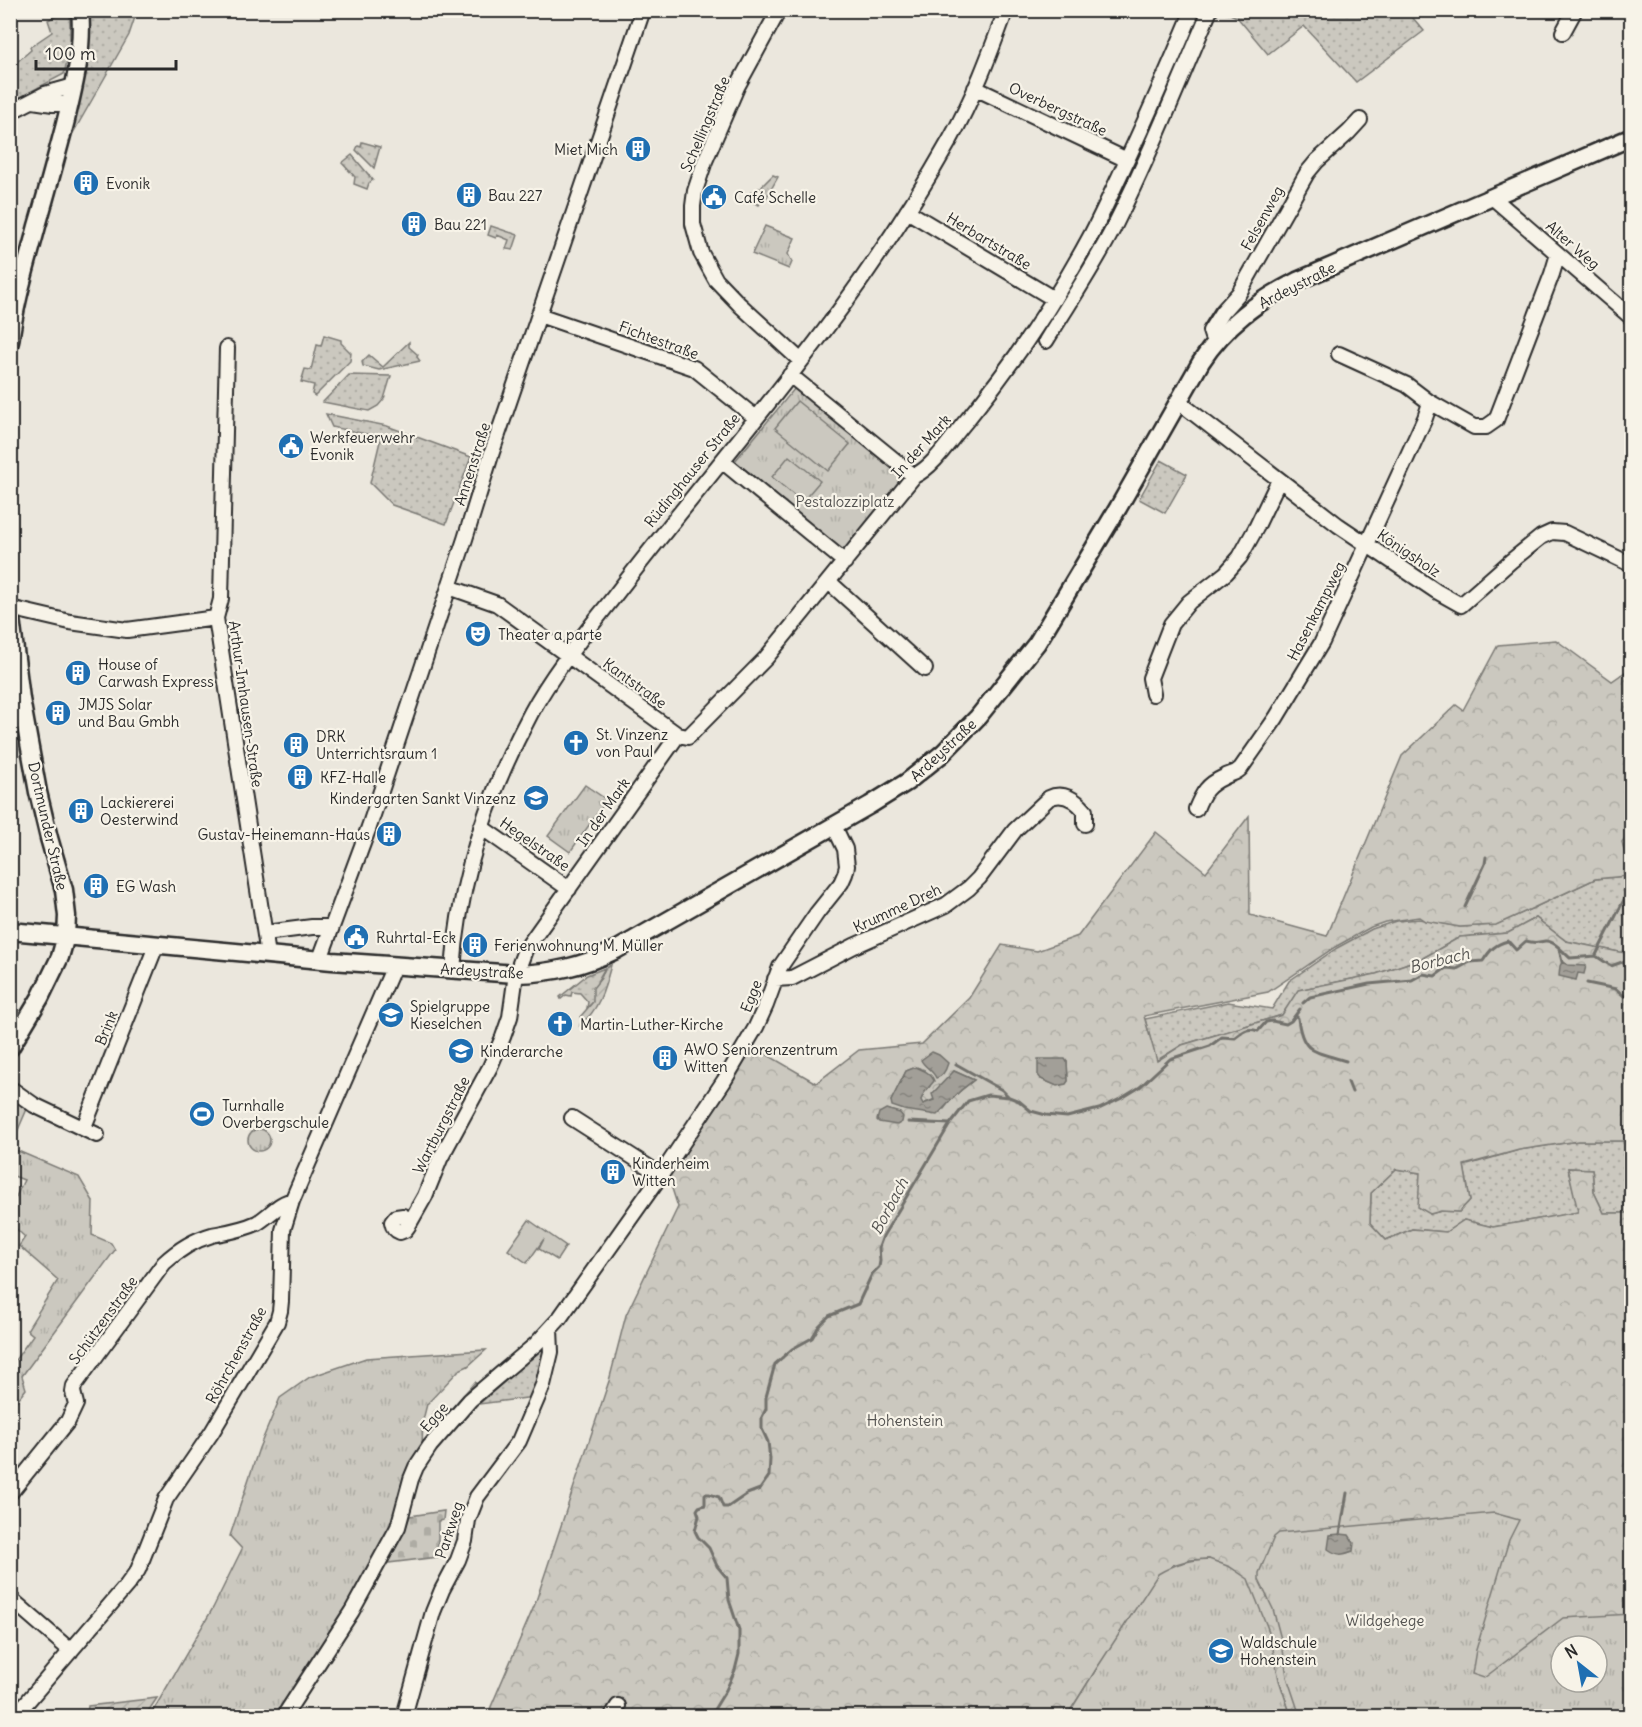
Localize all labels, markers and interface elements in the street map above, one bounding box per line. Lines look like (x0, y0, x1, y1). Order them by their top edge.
scale bar (36, 33, 176, 71)
text: 100 m (45, 42, 96, 65)
street label: Schellingstraße (676, 73, 734, 175)
street label: Overbergstraße (1006, 78, 1110, 140)
building icon: Miet Mich (623, 134, 653, 164)
place label: Miet Mich (554, 140, 618, 159)
building icon: Evonik (71, 168, 101, 198)
place label: Evonik (106, 174, 150, 193)
building icon: Bau 227 (454, 180, 484, 210)
public building icon: Café Schelle (699, 182, 729, 212)
street label: Felsenweg (1237, 182, 1287, 254)
place label: Bau 227 (488, 186, 542, 205)
place label: Café Schelle (734, 188, 816, 207)
street label: Herbartstraße (943, 208, 1035, 274)
building icon: Bau 221 (399, 209, 429, 239)
place label: Bau 221 (434, 215, 487, 234)
street label: Alter Weg (1542, 216, 1604, 274)
street label: Ardeystraße (1255, 258, 1339, 312)
street label: Fichtestraße (616, 317, 702, 363)
street label: Rüdinghauser Straße (640, 409, 744, 531)
street label: In der Mark (887, 410, 955, 482)
street label: Annenstraße (450, 420, 494, 508)
place label: Werkfeuerwehr Evonik (310, 428, 415, 464)
public building icon: Werkfeuerwehr Evonik (276, 431, 306, 461)
park label: Pestalozziplatz (795, 492, 895, 511)
street label: Königsholz (1374, 525, 1444, 581)
street label: Hasenkampweg (1283, 558, 1349, 664)
street label: Arthur-Imhausen-Straße (225, 619, 267, 789)
theatre icon: Theater a parte (463, 619, 493, 649)
place label: Theater a parte (498, 625, 602, 644)
street label: Kantstraße (599, 654, 671, 712)
place label: House of Carwash Express (98, 655, 214, 691)
building icon: House of Carwash Express (63, 658, 93, 688)
place label: JMJS Solar und Bau Gmbh (78, 695, 180, 731)
building icon: JMJS Solar und Bau Gmbh (43, 698, 73, 728)
street label: Ardeystraße (906, 715, 980, 785)
place label: St. Vinzenz von Paul (596, 725, 668, 761)
place label: DRK Unterrichtsraum 1 (316, 727, 437, 763)
church icon: St. Vinzenz von Paul (561, 728, 591, 758)
building icon: DRK Unterrichtsraum 1 (281, 730, 311, 760)
street label: Dortmunder Straße (24, 760, 72, 892)
building icon: KFZ-Halle (285, 762, 315, 792)
place label: KFZ-Halle (320, 768, 386, 787)
street label: In der Mark (572, 774, 634, 850)
school or university icon: Kindergarten Sankt Vinzenz (521, 783, 551, 813)
place label: Kindergarten Sankt Vinzenz (329, 789, 516, 808)
place label: Lackiererei Oesterwind (100, 793, 178, 829)
building icon: Lackiererei Oesterwind (66, 796, 96, 826)
street label: Hegelstraße (496, 813, 574, 875)
building icon: Gustav-Heinemann-Haus (374, 819, 404, 849)
place label: Gustav-Heinemann-Haus (197, 825, 370, 844)
building icon: EG Wash (81, 871, 111, 901)
place label: EG Wash (116, 877, 177, 896)
street label: Krumme Dreh (850, 879, 944, 937)
public building icon: Ruhrtal-Eck (341, 922, 371, 952)
place label: Ruhrtal-Eck (376, 928, 457, 947)
building icon: Ferienwohnung M. Müller (460, 930, 490, 960)
place label: Ferienwohnung M. Müller (494, 936, 663, 955)
water label: Borbach (1407, 943, 1472, 977)
street label: Ardeystraße (440, 959, 524, 983)
street label: Egge (736, 977, 766, 1015)
place label: Spielgruppe Kieselchen (410, 997, 490, 1033)
school or university icon: Spielgruppe Kieselchen (376, 1000, 406, 1030)
street label: Brink (91, 1008, 122, 1048)
church icon: Martin-Luther-Kirche (545, 1009, 575, 1039)
place label: Martin-Luther-Kirche (580, 1015, 723, 1034)
school or university icon: Kinderarche (446, 1036, 476, 1066)
place label: AWO Seniorenzentrum Witten (684, 1040, 838, 1076)
place label: Kinderarche (480, 1042, 563, 1061)
building icon: AWO Seniorenzentrum Witten (650, 1043, 680, 1073)
street label: Wartburgstraße (408, 1073, 474, 1177)
place label: Turnhalle Overbergschule (222, 1096, 329, 1132)
sports icon: Turnhalle Overbergschule (187, 1099, 217, 1129)
place label: Kinderheim Witten (632, 1154, 710, 1190)
building icon: Kinderheim Witten (598, 1157, 628, 1187)
water label: Borbach (866, 1174, 913, 1238)
street label: Schützenstraße (65, 1272, 141, 1368)
street label: Röhrchenstraße (201, 1303, 271, 1407)
street label: Egge (416, 1398, 452, 1436)
park label: Hohenstein (867, 1411, 944, 1430)
street label: Parkweg (431, 1499, 467, 1561)
park label: Wildgehege (1346, 1611, 1424, 1630)
place label: Waldschule Hohenstein (1240, 1633, 1317, 1669)
north arrow (1549, 1634, 1609, 1694)
school or university icon: Waldschule Hohenstein (1206, 1636, 1236, 1666)
text: N (1561, 1640, 1581, 1663)

